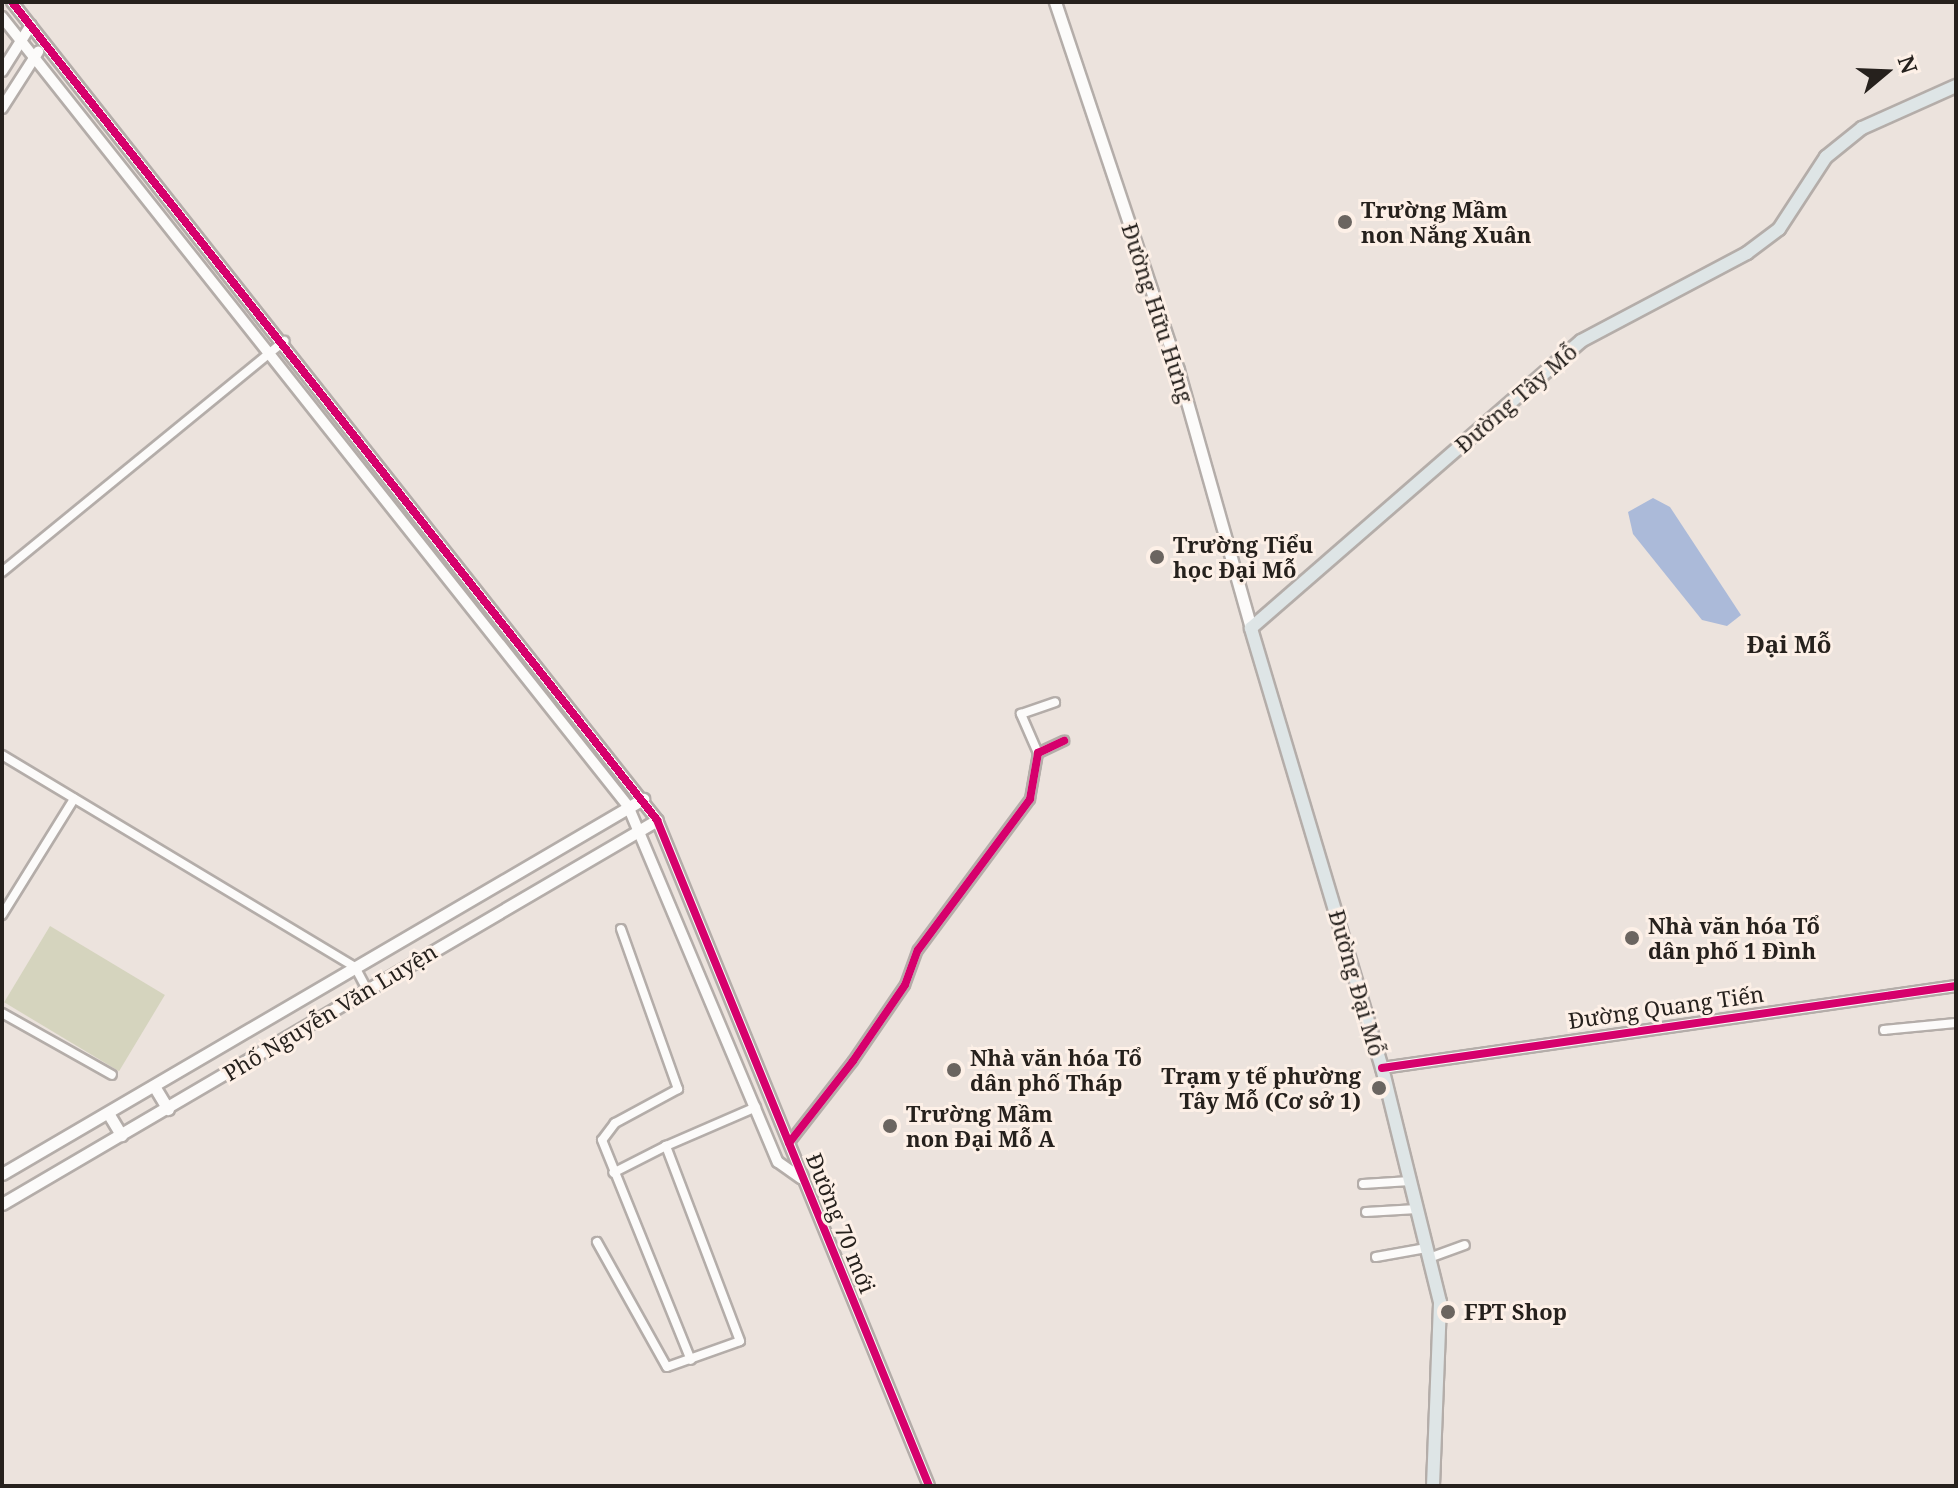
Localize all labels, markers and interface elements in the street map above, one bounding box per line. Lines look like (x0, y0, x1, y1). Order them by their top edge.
north arrow (1846, 32, 1926, 112)
text: N (1892, 51, 1926, 77)
place label: Trường Mầm non Nắng Xuân (1361, 196, 1531, 248)
marker: Trường Mầm non Nắng Xuân (1336, 213, 1354, 231)
street label: Đường Hữu Hưng (1117, 220, 1199, 406)
street label: Đường Tây Mỗ (1450, 338, 1582, 458)
place label: Trường Tiểu học Đại Mỗ (1173, 531, 1313, 582)
marker: Trường Tiểu học Đại Mỗ (1148, 548, 1166, 566)
district label: Đại Mỗ (1746, 630, 1832, 658)
street label: Đường Đại Mỗ (1324, 907, 1390, 1059)
place label: Nhà văn hóa Tổ dân phố 1 Đình (1648, 912, 1820, 964)
marker: Nhà văn hóa Tổ dân phố 1 Đình (1623, 929, 1641, 947)
street label: Phố Nguyễn Văn Luyện (219, 938, 441, 1086)
street label: Đường Quang Tiến (1566, 980, 1766, 1034)
place label: Nhà văn hóa Tổ dân phố Tháp (970, 1044, 1142, 1096)
marker: Nhà văn hóa Tổ dân phố Tháp (945, 1061, 963, 1079)
place label: Trạm y tế phường Tây Mỗ (Cơ sở 1) (1161, 1062, 1361, 1114)
marker: Trạm y tế phường Tây Mỗ (Cơ sở 1) (1368, 1077, 1390, 1099)
place label: Trường Mầm non Đại Mỗ A (906, 1100, 1055, 1152)
marker: Trường Mầm non Đại Mỗ A (881, 1117, 899, 1135)
street label: Đường 70 mới (801, 1149, 881, 1297)
place label: FPT Shop (1464, 1299, 1567, 1325)
marker: FPT Shop (1439, 1303, 1457, 1321)

